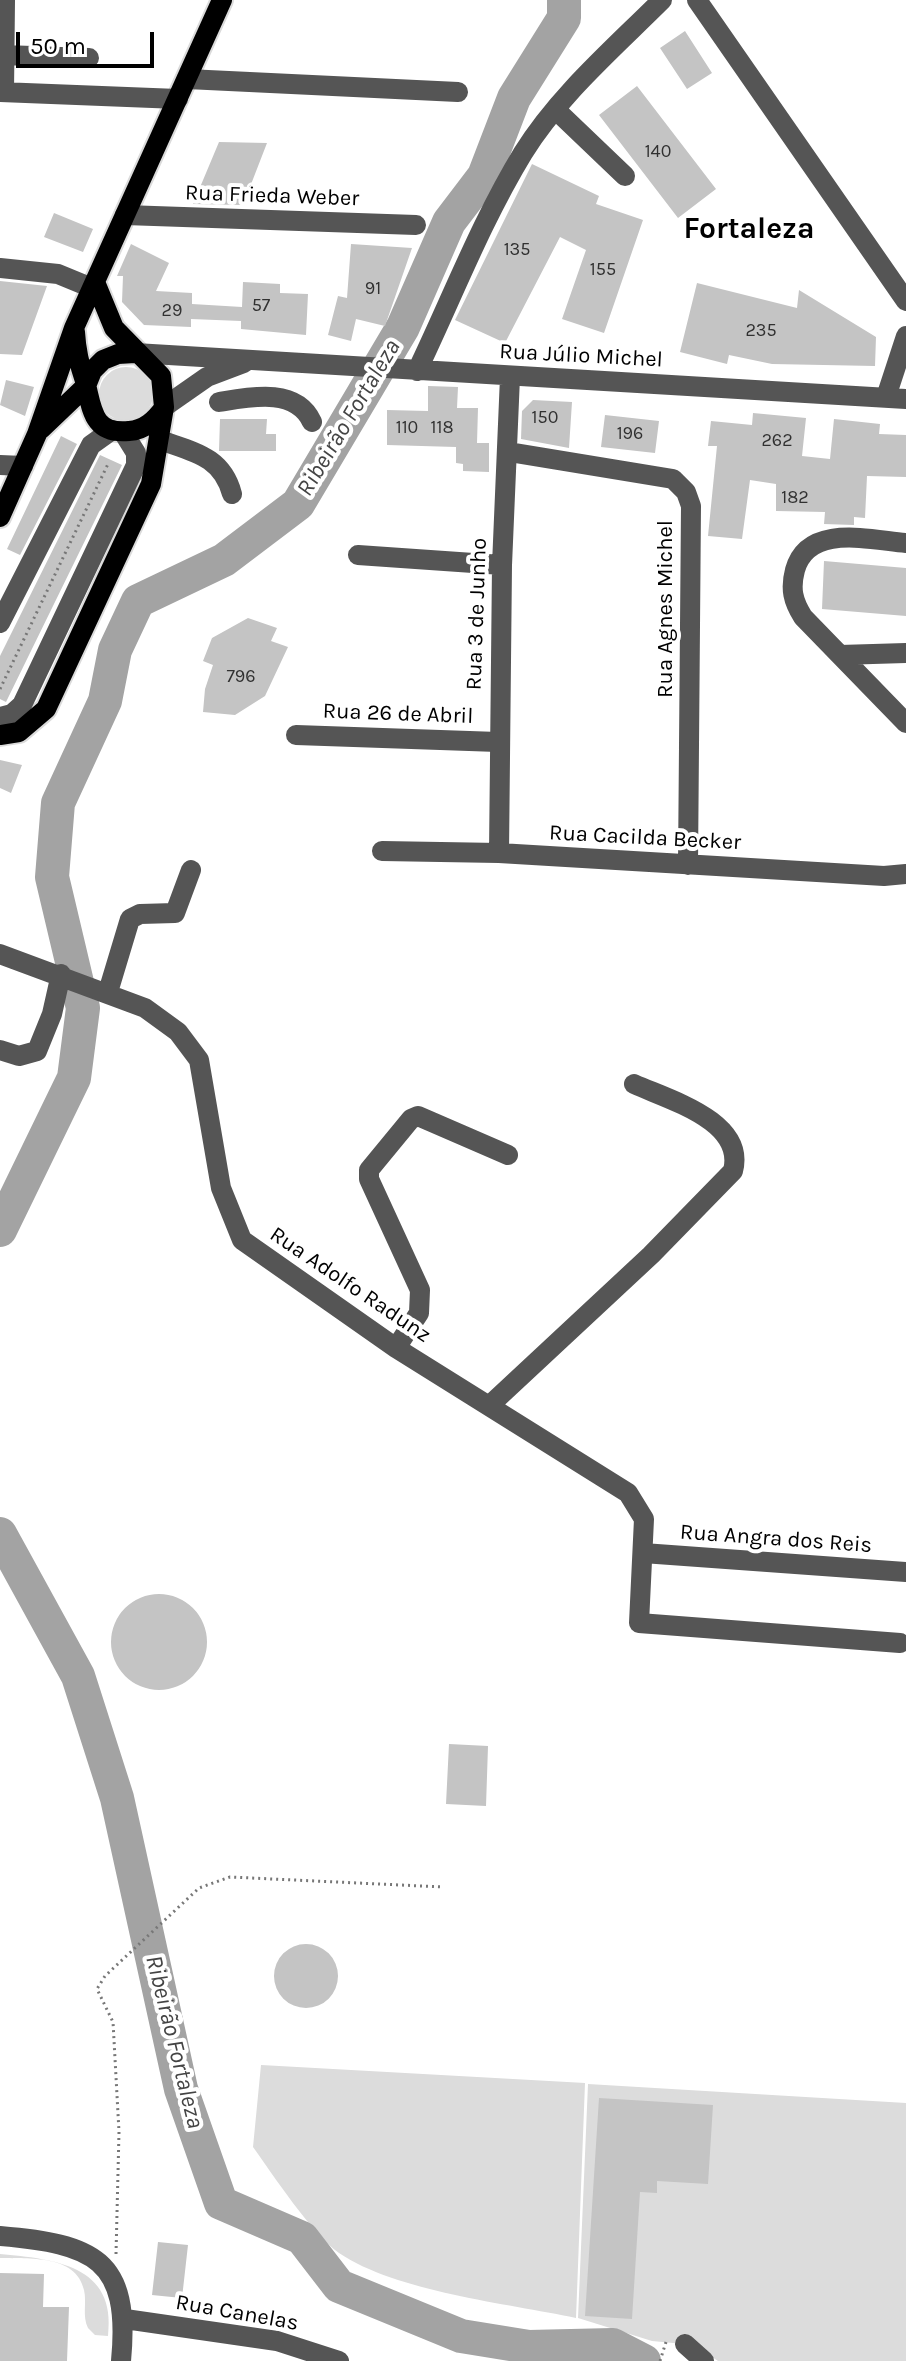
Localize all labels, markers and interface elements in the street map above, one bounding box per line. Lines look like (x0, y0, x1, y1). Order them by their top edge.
scale bar (20, 16, 158, 66)
text: 50 m (30, 32, 86, 60)
house number: 140 (645, 141, 671, 163)
street label: Rua Frieda Weber (184, 180, 360, 212)
district label: Fortaleza (683, 211, 815, 247)
house number: 135 (504, 239, 530, 261)
house number: 155 (590, 259, 616, 281)
house number: 91 (365, 278, 381, 300)
house number: 57 (252, 295, 270, 317)
house number: 29 (162, 300, 182, 322)
house number: 235 (745, 320, 777, 342)
water label: Ribeirão Fortaleza (291, 334, 407, 502)
street label: Rua Júlio Michel (499, 339, 663, 373)
house number: 150 (532, 407, 558, 429)
house number: 110 (396, 417, 418, 439)
house number: 118 (431, 417, 453, 439)
house number: 196 (617, 423, 643, 445)
house number: 262 (761, 430, 793, 452)
house number: 182 (781, 487, 809, 509)
street label: Rua Agnes Michel (653, 520, 679, 698)
street label: Rua 3 de Junho (461, 537, 493, 691)
house number: 796 (226, 666, 256, 688)
street label: Rua 26 de Abril (322, 698, 474, 730)
street label: Rua Cacilda Becker (548, 820, 742, 856)
street label: Rua Adolfo Radunz (265, 1221, 435, 1349)
street label: Rua Angra dos Reis (679, 1519, 873, 1559)
water label: Ribeirão Fortaleza (139, 1952, 209, 2132)
street label: Rua Canelas (174, 2289, 300, 2337)

